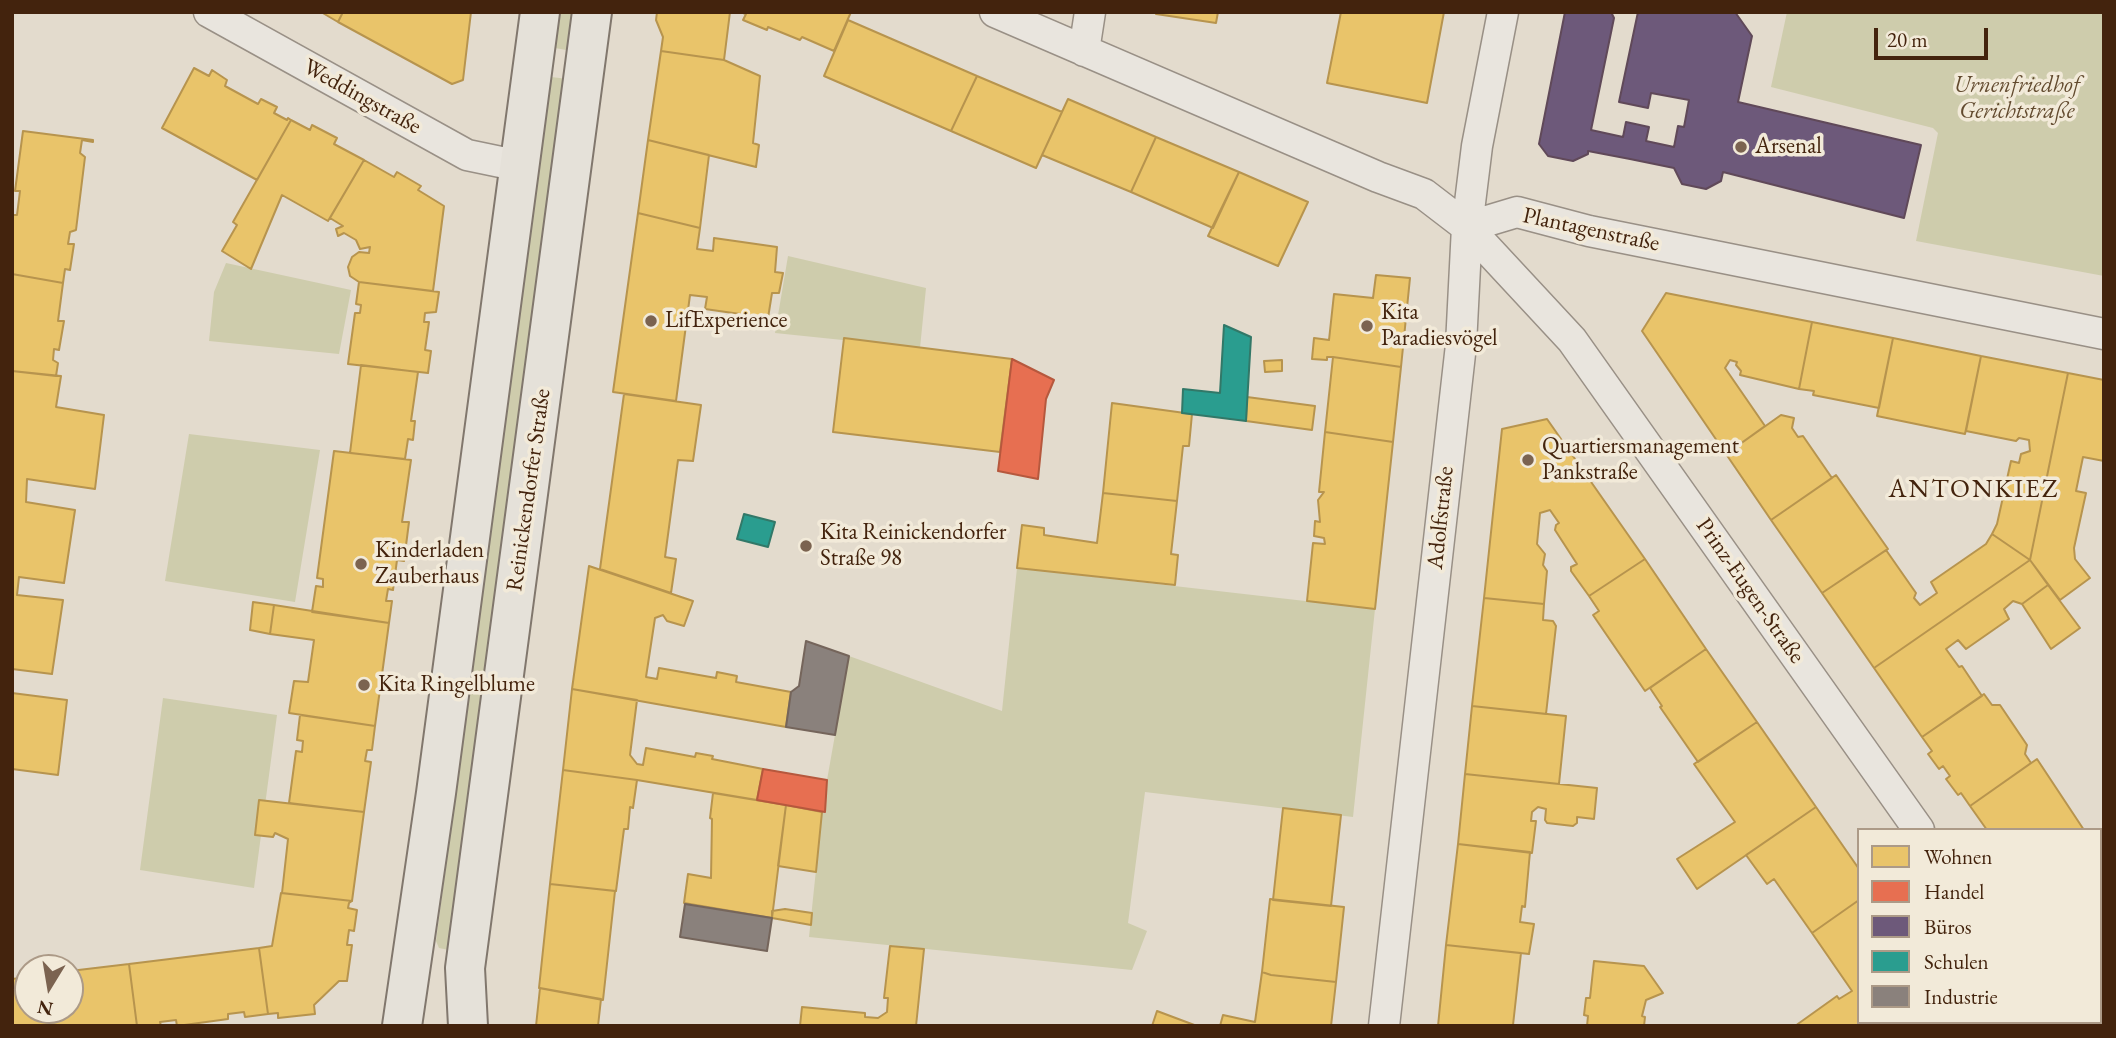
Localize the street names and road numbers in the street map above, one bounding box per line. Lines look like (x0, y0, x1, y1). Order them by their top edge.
street label: Weddingstraße (298, 53, 426, 141)
street label: Plantagenstraße (1520, 202, 1662, 258)
street label: Reinickendorfer Straße (501, 387, 557, 593)
street label: Adolfstraße (1422, 465, 1460, 571)
street label: Prinz-Eugen-Straße (1690, 513, 1810, 669)

